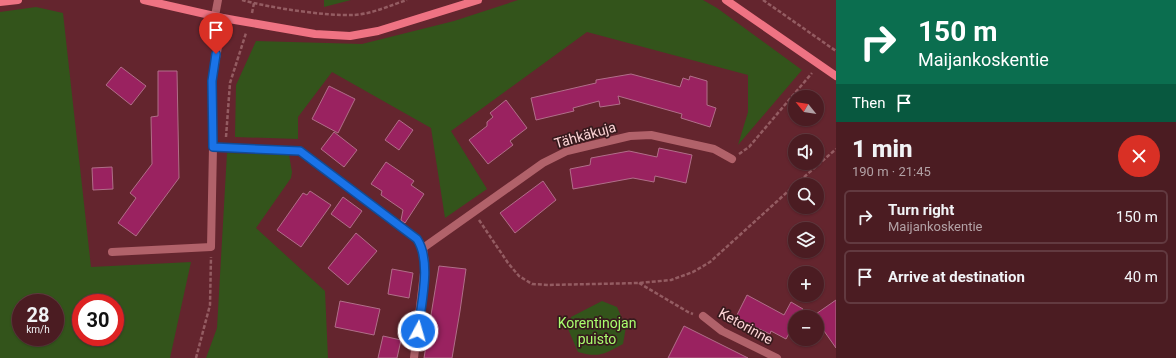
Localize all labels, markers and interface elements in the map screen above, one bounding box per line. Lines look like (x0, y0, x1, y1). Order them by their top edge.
pin (199, 13, 233, 54)
text: 150 m (918, 15, 997, 48)
icon: right (852, 16, 904, 68)
icon: arrive (205, 19, 227, 41)
text: Maijankoskentie (918, 49, 1049, 70)
north arrow (788, 90, 824, 126)
map controls (788, 90, 824, 346)
icon: arrive (893, 92, 915, 114)
text: Then (852, 94, 885, 112)
street label: Tähkäkuja (552, 119, 618, 151)
button: sound (788, 134, 824, 170)
text: 1 min (852, 135, 913, 163)
button: close (1118, 135, 1160, 177)
text: 190 m · 21:45 (852, 164, 931, 179)
button: search (788, 178, 824, 214)
text: Turn right (888, 201, 954, 219)
icon: right (854, 206, 876, 228)
text: 150 m (1116, 208, 1158, 226)
text: Maijankoskentie (888, 219, 983, 234)
button: layers (788, 222, 824, 258)
button: + (788, 266, 824, 302)
icon: arrive (854, 266, 876, 288)
text: Arrive at destination (888, 268, 1025, 286)
text: 40 m (1124, 268, 1158, 286)
speed limit sign: 30 (72, 294, 124, 346)
text: 28 (27, 303, 49, 327)
street label: Ketorinne (716, 305, 776, 347)
position arrow (397, 310, 439, 352)
button: − (788, 310, 824, 346)
park label: Korentinojan puisto (558, 315, 636, 347)
text: km/h (26, 324, 50, 335)

